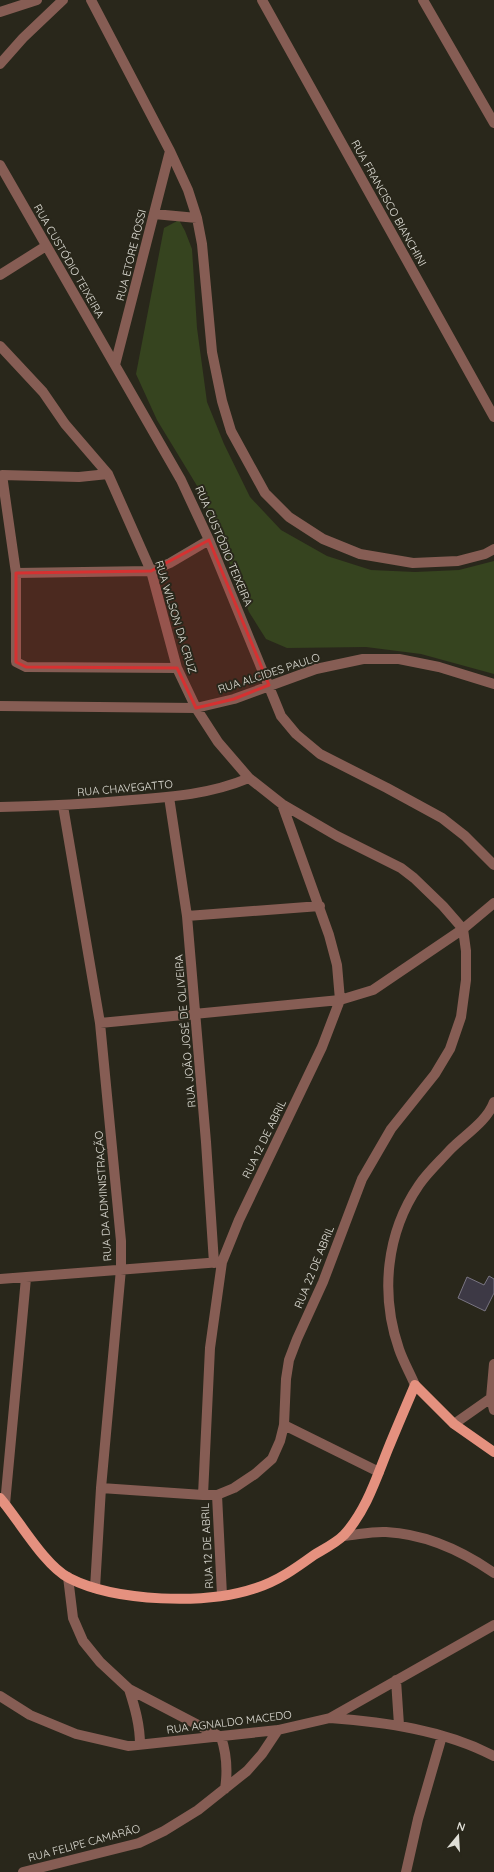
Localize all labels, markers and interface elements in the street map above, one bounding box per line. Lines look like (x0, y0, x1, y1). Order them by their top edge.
street label: RUA FRANCISCO BIANCHINI (348, 137, 430, 269)
street label: RUA CUSTÓDIO TEIXEIRA (31, 202, 107, 320)
street label: RUA ETORE ROSSI (113, 208, 149, 302)
street label: RUA CUSTÓDIO TEIXEIRA (192, 484, 256, 608)
street label: RUA WILSON DA CRUZ (152, 559, 200, 675)
street label: RUA ALCIDES PAULO (216, 650, 322, 696)
street label: RUA CHAVEGATTO (77, 777, 173, 799)
street label: RUA JOÃO JOSÉ DE OLIVEIRA (171, 954, 199, 1108)
street label: RUA 12 DE ABRIL (239, 1097, 289, 1181)
street label: RUA DA ADMINISTRAÇÃO (91, 1130, 115, 1262)
street label: RUA 22 DE ABRIL (291, 1224, 337, 1310)
street label: RUA 12 DE ABRIL (198, 1503, 216, 1589)
street label: RUA AGNALDO MACEDO (166, 1707, 292, 1737)
north arrow (438, 1816, 478, 1856)
text: N (455, 1819, 467, 1834)
street label: RUA FELIPE CAMARÃO (26, 1821, 142, 1865)

